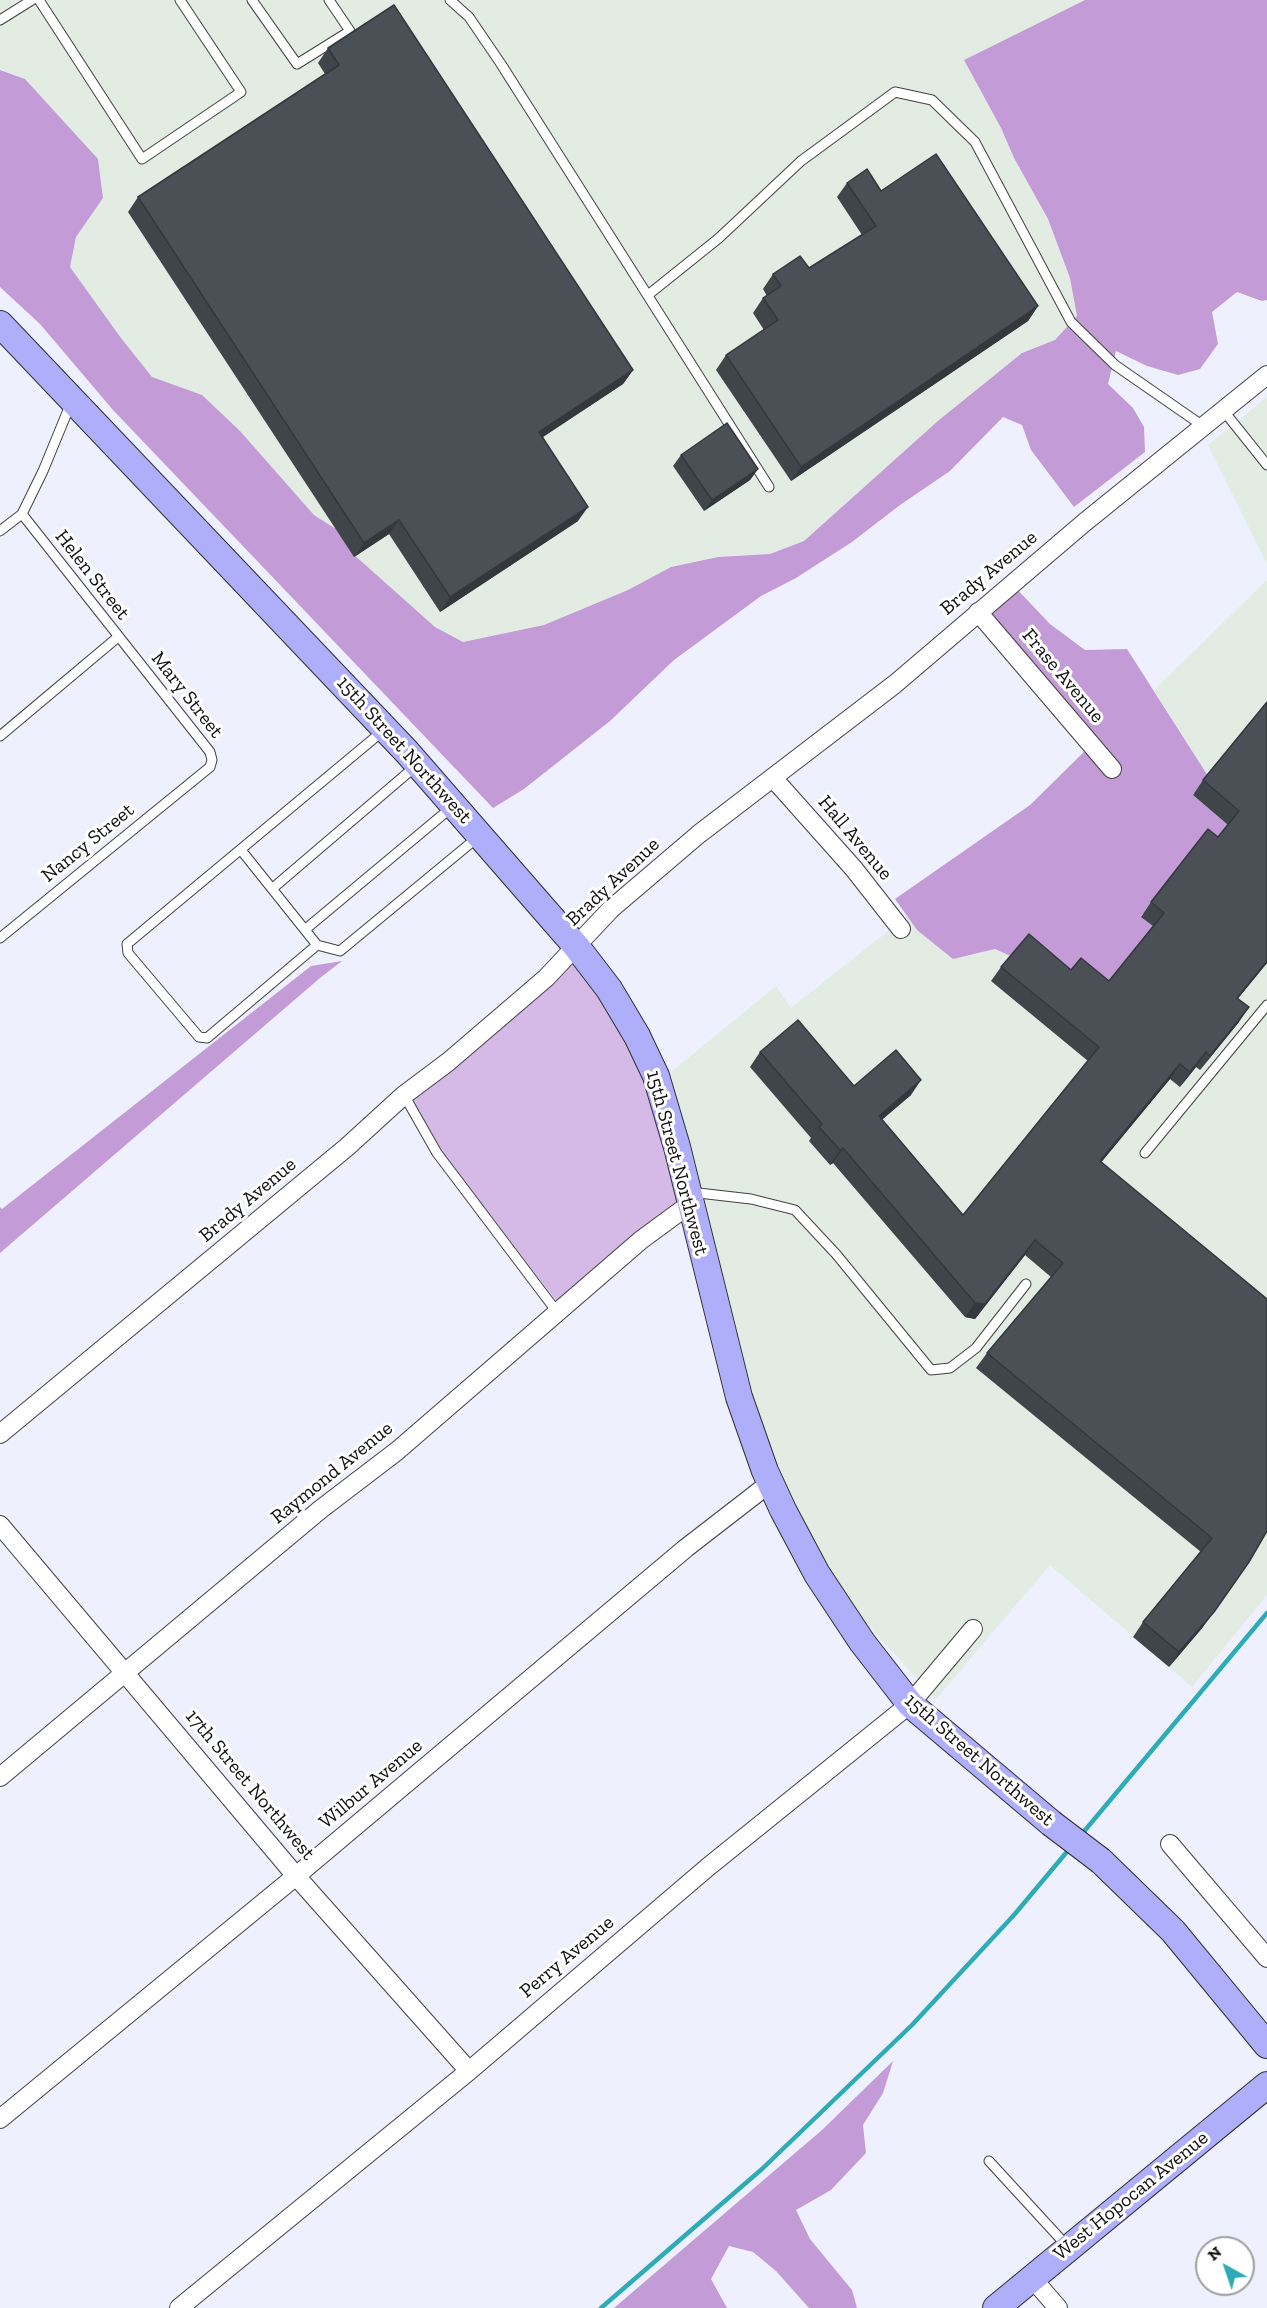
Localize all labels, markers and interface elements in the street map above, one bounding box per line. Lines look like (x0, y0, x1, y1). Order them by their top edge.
street label: Helen Street (49, 525, 135, 625)
street label: Brady Avenue (936, 526, 1042, 620)
street label: Frase Avenue (1017, 624, 1109, 728)
street label: Mary Street (146, 647, 228, 743)
street label: 15th Street Northwest (331, 671, 477, 829)
street label: Hall Avenue (813, 791, 897, 885)
street label: Nancy Street (37, 798, 139, 888)
street label: Brady Avenue (561, 833, 665, 931)
street label: 15th Street Northwest (641, 1068, 713, 1258)
street label: Brady Avenue (195, 1153, 301, 1247)
street label: Raymond Avenue (266, 1417, 398, 1529)
street label: 15th Street Northwest (899, 1689, 1059, 1831)
street label: 17th Street Northwest (180, 1705, 320, 1865)
street label: Wilbur Avenue (314, 1734, 428, 1834)
street label: Perry Avenue (515, 1911, 619, 2003)
street label: West Hopocan Avenue (1049, 2126, 1213, 2266)
north arrow (1195, 2236, 1255, 2296)
text: N (1204, 2242, 1225, 2265)

